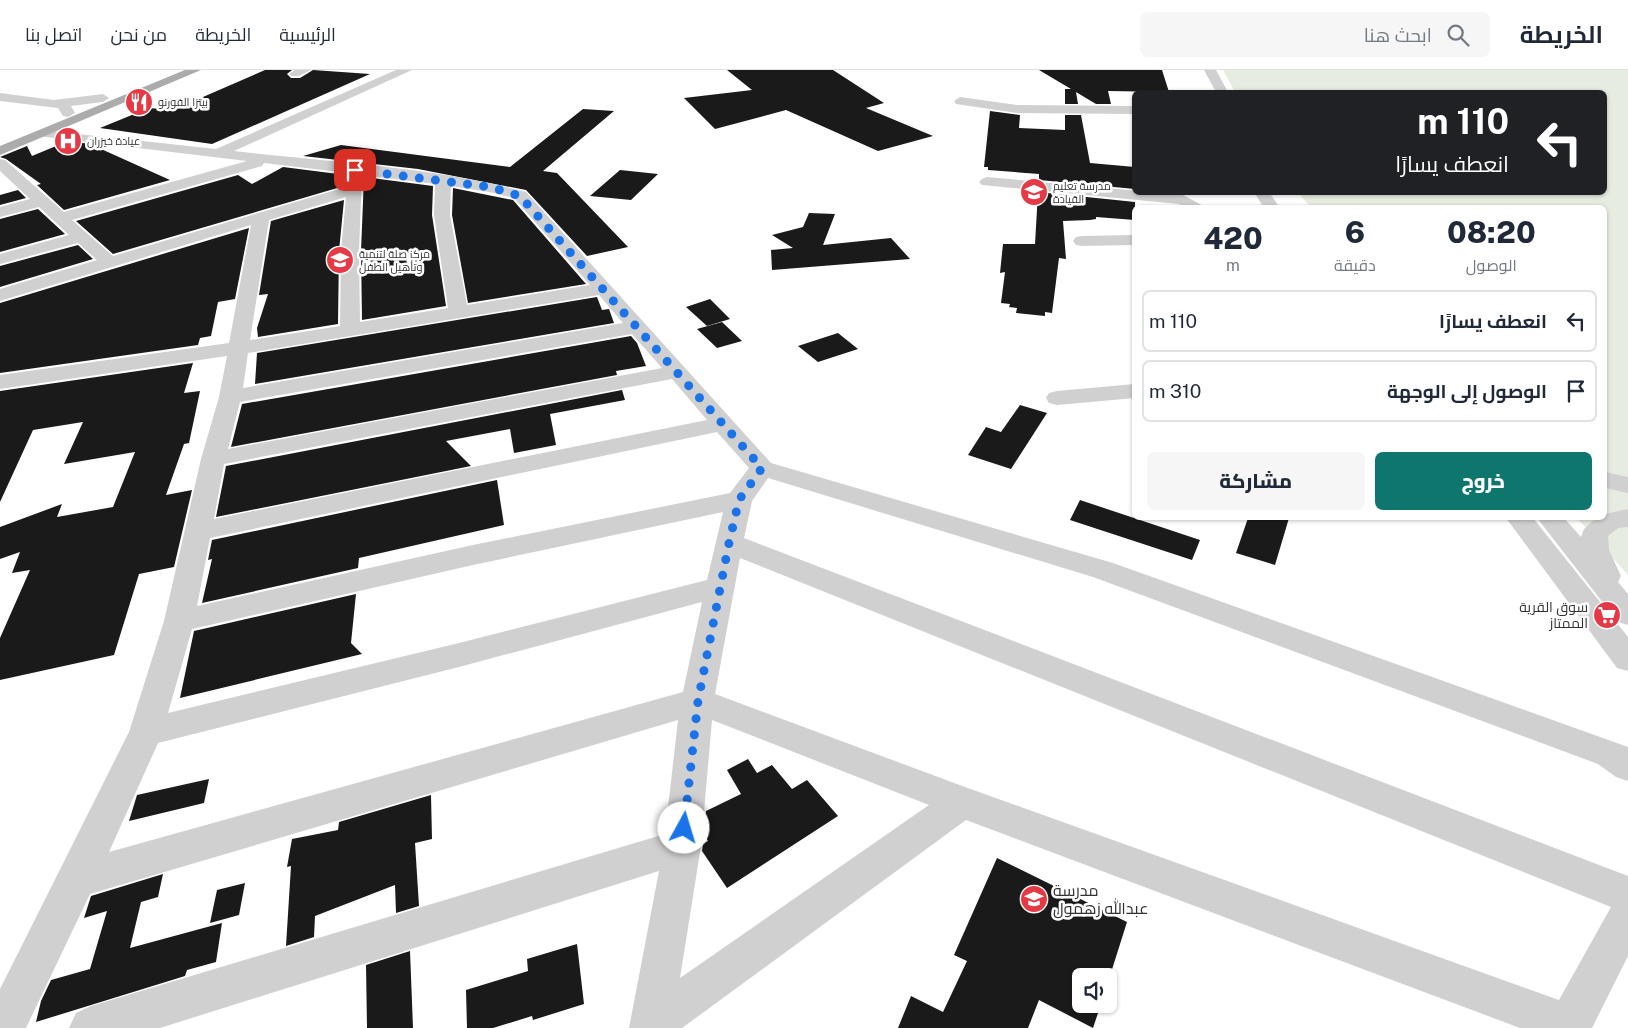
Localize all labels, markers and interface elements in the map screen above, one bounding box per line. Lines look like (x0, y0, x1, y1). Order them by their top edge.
search box (1140, 12, 1490, 57)
text: الخريطة (1520, 20, 1603, 48)
icon: search (1444, 21, 1472, 49)
text: اتصل بنا (25, 24, 82, 45)
text: من نحن (110, 24, 167, 45)
text: الخريطة (195, 24, 251, 45)
text: الرئيسية (279, 24, 336, 45)
text: ابحث هنا (1364, 24, 1432, 46)
restaurant icon: بيتزا الفورنو (124, 87, 154, 117)
place label: بيتزا الفورنو (158, 96, 208, 109)
text: 110 m (1417, 101, 1509, 142)
icon: left (1527, 110, 1592, 175)
hospital icon: عيادة خيزران (53, 126, 83, 156)
place label: عيادة خيزران (87, 135, 140, 148)
pin (334, 149, 376, 191)
text: انعطف يسارًا (1395, 151, 1509, 177)
icon: arrive (341, 156, 369, 184)
school or university icon: مدرسة تعليم القيادة (1019, 177, 1049, 207)
place label: مدرسة تعليم القيادة (1053, 180, 1111, 205)
text: 6 (1345, 214, 1365, 250)
text: 08:20 (1447, 214, 1536, 250)
text: 420 (1203, 220, 1263, 256)
school or university icon: مركز صلة لتنمية وتأهيل الطفل (325, 245, 355, 275)
place label: مركز صلة لتنمية وتأهيل الطفل (359, 248, 430, 274)
text: m (1226, 256, 1240, 275)
text: دقيقة (1334, 256, 1376, 275)
text: الوصول (1466, 256, 1517, 275)
icon: left (1562, 307, 1590, 335)
text: 110 m (1149, 310, 1197, 332)
text: انعطف يسارًا (1439, 310, 1547, 332)
icon: arrive (1562, 377, 1590, 405)
text: 310 m (1149, 380, 1201, 402)
text: الوصول إلى الوجهة (1387, 380, 1547, 402)
button: مشاركة (1147, 452, 1365, 510)
button: خروج (1375, 452, 1592, 510)
place label: سوق القرية الممتاز (1519, 599, 1588, 631)
supermarket icon: سوق القرية الممتاز (1592, 600, 1622, 630)
position arrow (657, 801, 709, 853)
place label: مدرسة عبدالله زهمول (1053, 881, 1148, 919)
school or university icon: مدرسة عبدالله زهمول (1019, 884, 1049, 914)
map controls (1072, 968, 1117, 1013)
button: sound (1072, 968, 1117, 1013)

